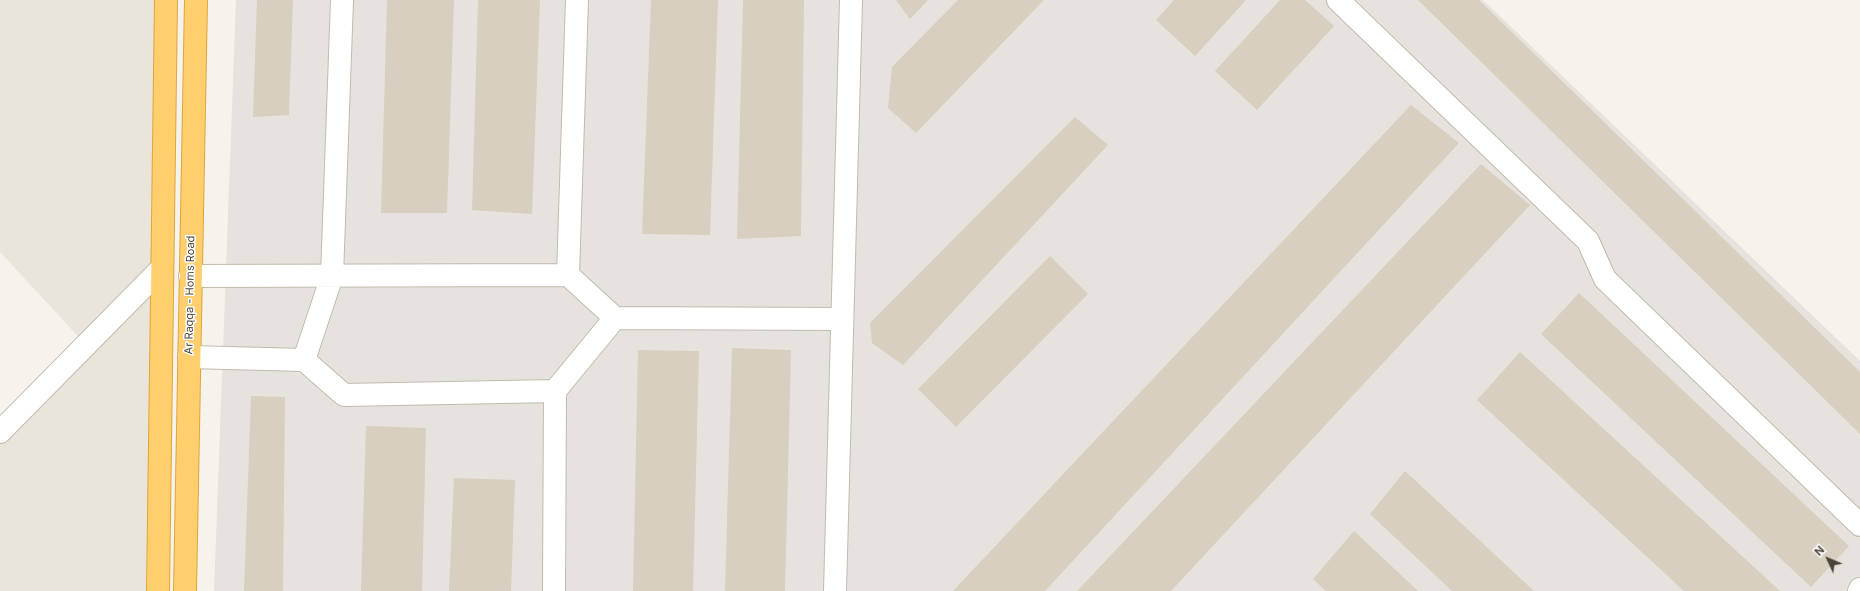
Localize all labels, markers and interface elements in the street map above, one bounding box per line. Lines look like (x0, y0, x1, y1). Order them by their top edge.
street label: Ar Raqqa - Homs Road (182, 236, 198, 354)
north arrow (1808, 539, 1848, 579)
text: N (1811, 543, 1827, 559)

